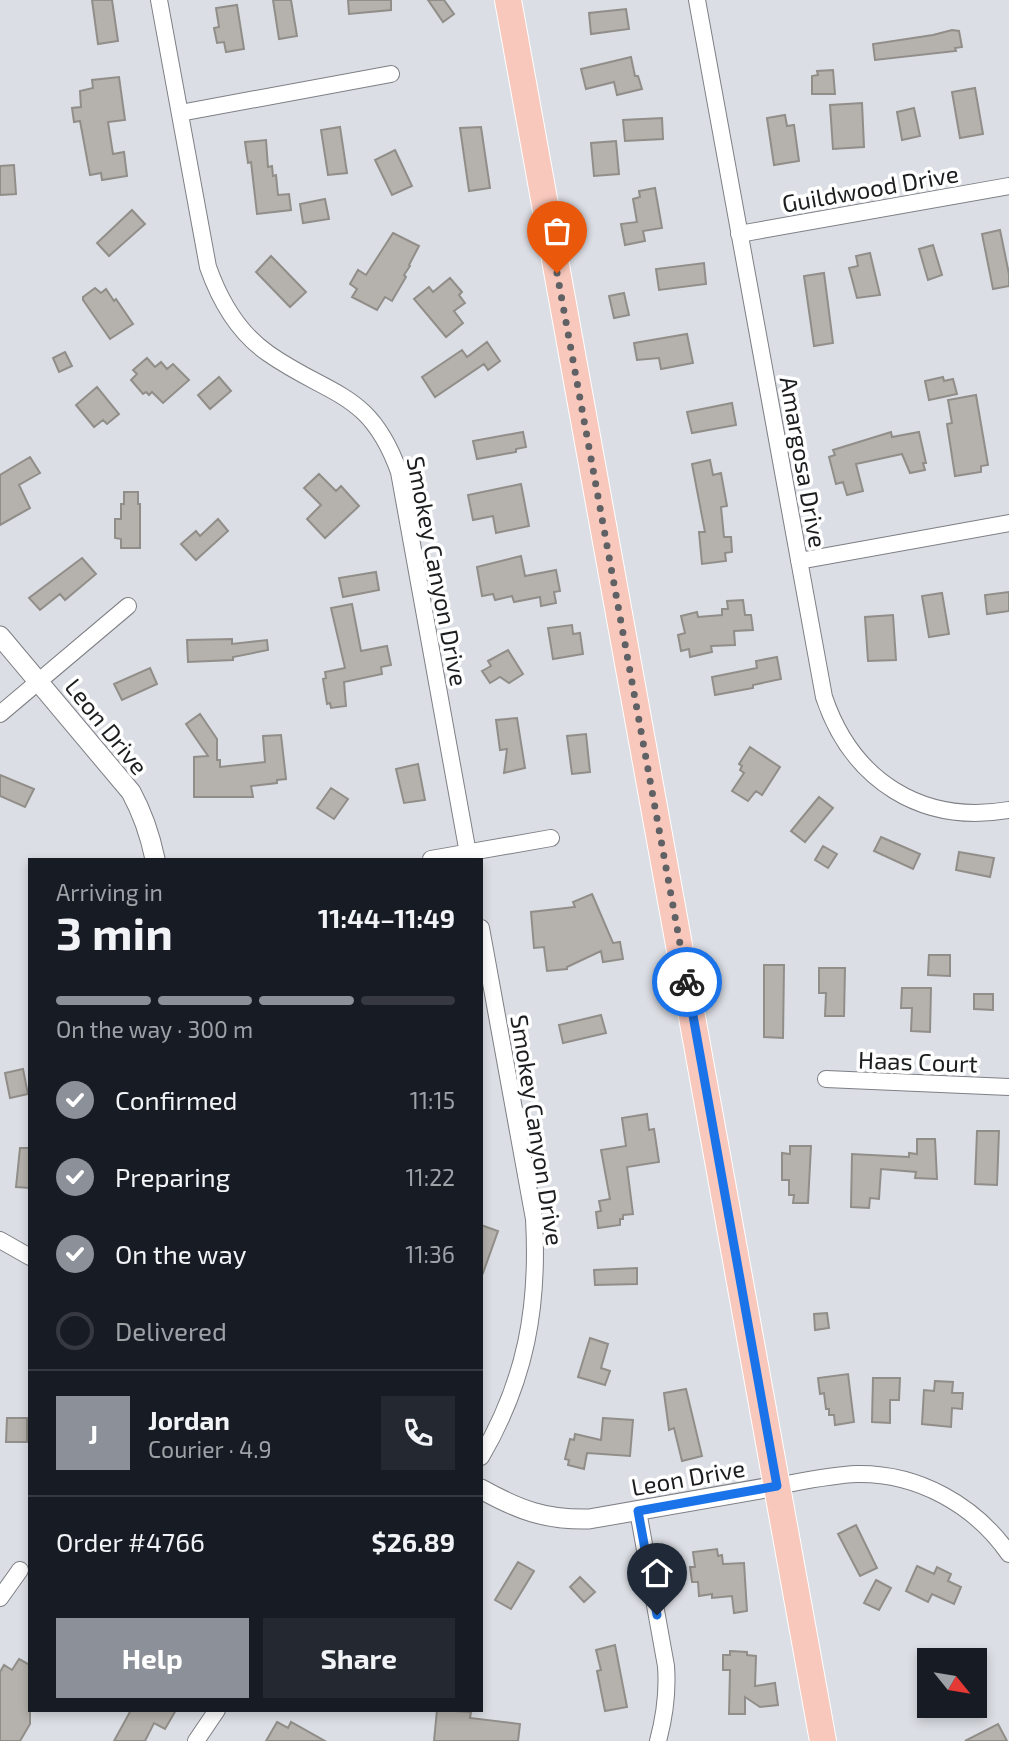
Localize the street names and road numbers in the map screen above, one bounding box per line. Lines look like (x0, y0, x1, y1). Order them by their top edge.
street label: Guildwood Drive (780, 158, 960, 218)
street label: Amargosa Drive (775, 374, 833, 550)
street label: Smokey Canyon Drive (401, 454, 475, 688)
street label: Leon Drive (60, 672, 154, 780)
street label: Smokey Canyon Drive (505, 1012, 571, 1248)
street label: Haas Court (858, 1044, 978, 1078)
street label: Leon Drive (629, 1453, 747, 1501)

